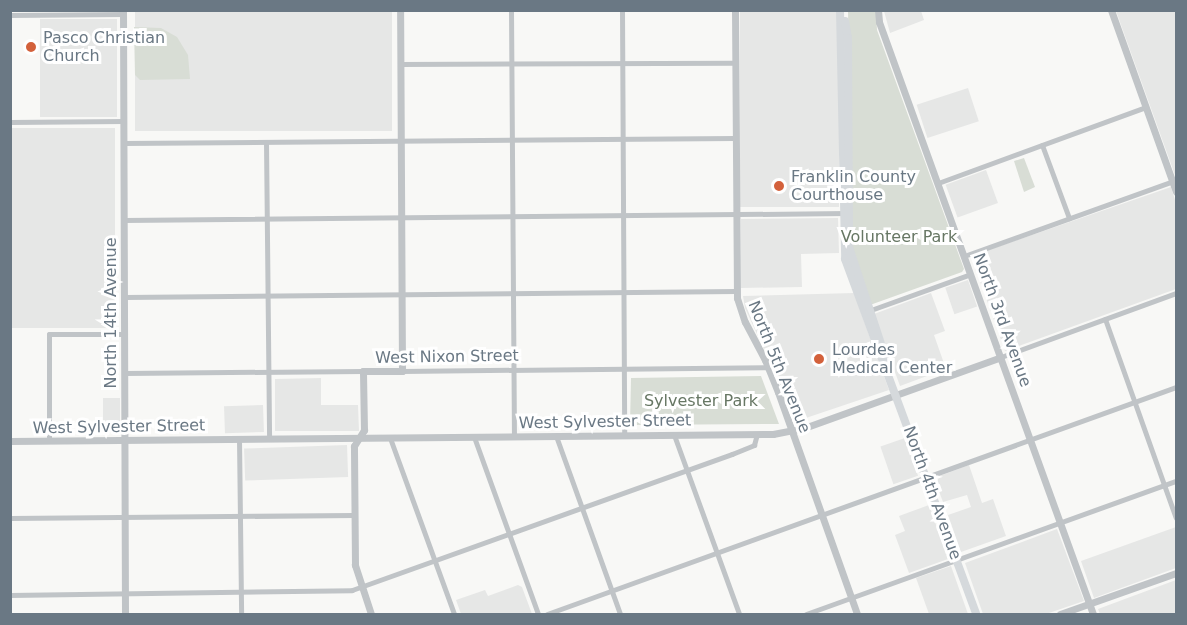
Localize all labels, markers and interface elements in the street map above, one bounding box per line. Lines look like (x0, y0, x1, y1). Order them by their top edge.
place label: Pasco Christian Church (43, 28, 165, 66)
marker: Pasco Christian Church (24, 40, 38, 54)
place label: Franklin County Courthouse (791, 167, 916, 205)
marker: Franklin County Courthouse (772, 179, 786, 193)
park label: Volunteer Park (841, 227, 957, 247)
street label: North 14th Avenue (101, 237, 121, 389)
street label: North 3rd Avenue (969, 250, 1035, 390)
street label: North 5th Avenue (744, 298, 814, 436)
place label: Lourdes Medical Center (832, 340, 952, 378)
street label: West Nixon Street (375, 346, 519, 368)
marker: Lourdes Medical Center (810, 350, 828, 368)
park label: Sylvester Park (644, 391, 758, 411)
street label: West Sylvester Street (519, 411, 691, 433)
street label: West Sylvester Street (33, 416, 205, 438)
street label: North 4th Avenue (899, 423, 965, 563)

